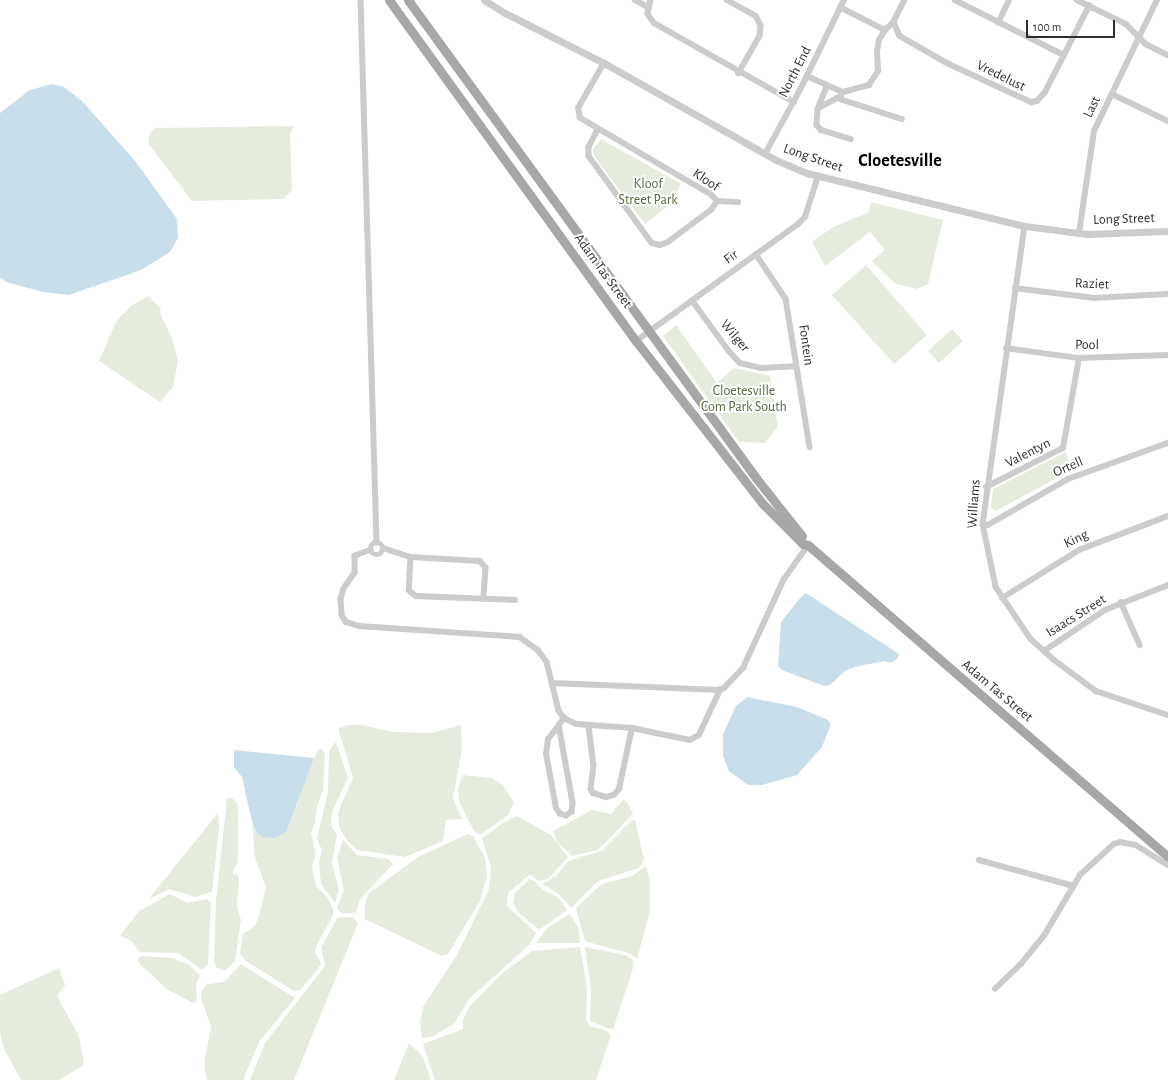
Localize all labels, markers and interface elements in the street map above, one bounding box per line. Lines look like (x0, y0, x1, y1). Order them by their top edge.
scale bar (1028, 12, 1117, 38)
text: 100 m (1033, 21, 1061, 33)
street label: North End (775, 43, 815, 101)
street label: Vredelust (974, 57, 1028, 95)
street label: Last (1080, 93, 1104, 121)
street label: Long Street (781, 140, 845, 176)
district label: Cloetesville (858, 150, 942, 172)
street label: Kloof (689, 165, 723, 195)
park label: Kloof Street Park (618, 176, 678, 208)
street label: Long Street (1093, 210, 1155, 228)
street label: Adam Tas Street (570, 231, 636, 311)
street label: Fir (720, 246, 742, 268)
street label: Raziet (1075, 275, 1109, 293)
street label: Wilger (717, 316, 753, 356)
street label: Fontein (795, 324, 817, 366)
street label: Pool (1075, 336, 1099, 354)
park label: Cloetesville Com Park South (701, 383, 787, 416)
street label: Valentyn (1003, 435, 1053, 471)
street label: Ortell (1050, 453, 1086, 481)
street label: Williams (964, 479, 984, 529)
street label: King (1061, 526, 1091, 552)
street label: Isaacs Street (1043, 591, 1109, 641)
street label: Adam Tas Street (958, 656, 1036, 726)

